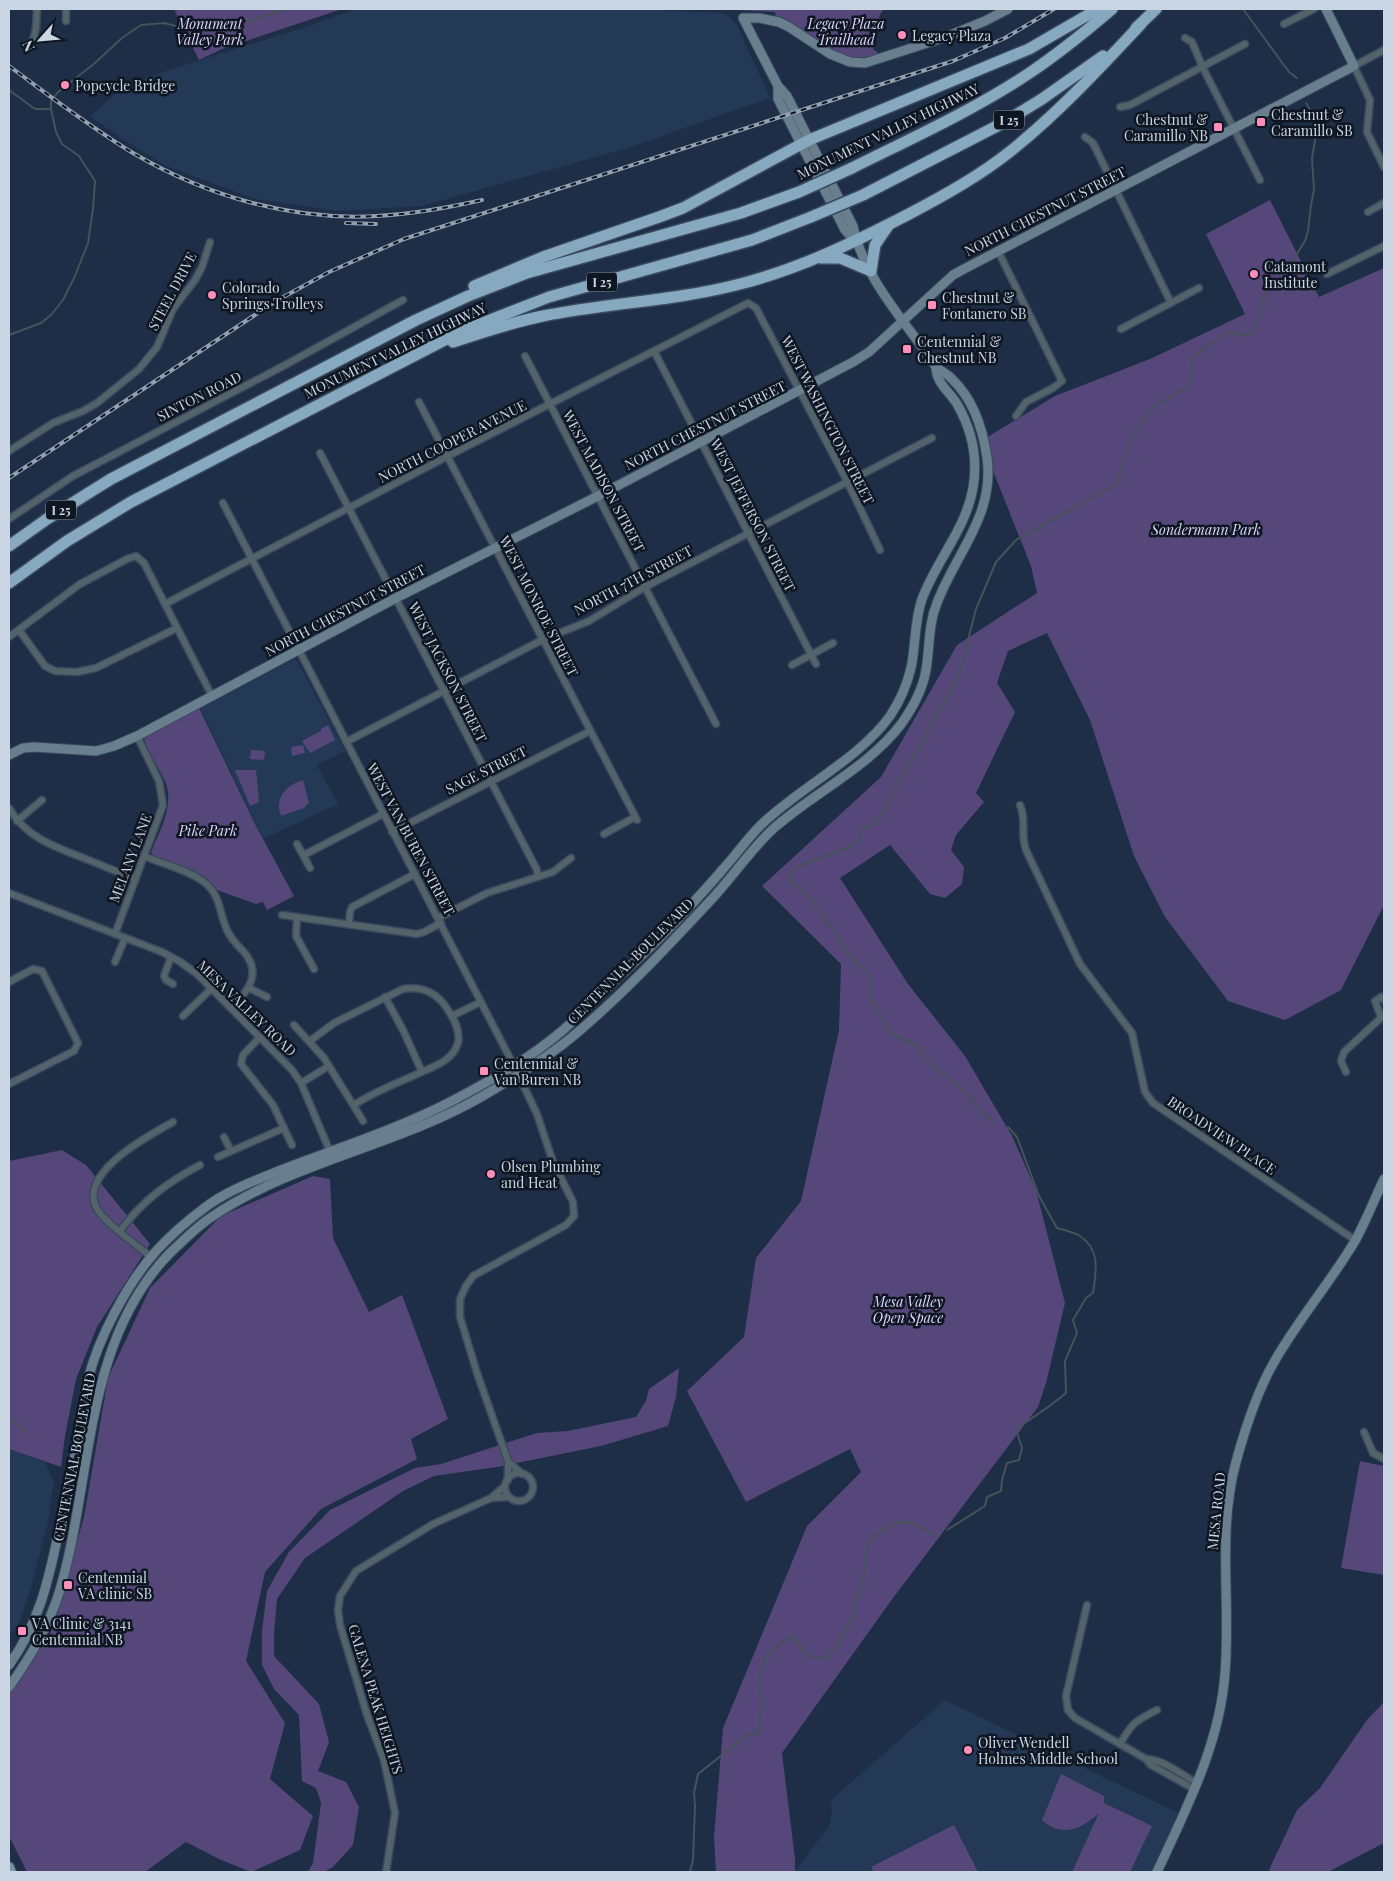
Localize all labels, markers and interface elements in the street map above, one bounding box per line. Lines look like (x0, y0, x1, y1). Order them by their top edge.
park label: Monument Valley Park (176, 14, 244, 49)
park label: Legacy Plaza Trailhead (806, 14, 885, 49)
north arrow (15, 15, 65, 65)
place label: Legacy Plaza (912, 26, 991, 45)
marker: Legacy Plaza (896, 29, 908, 41)
text: N (17, 37, 39, 55)
place label: Popcycle Bridge (75, 76, 175, 95)
street label: MONUMENT VALLEY HIGHWAY (794, 78, 983, 183)
marker: Popcycle Bridge (59, 79, 71, 91)
place label: Chestnut & Caramillo SB (1271, 105, 1353, 140)
road number: I 25 (994, 110, 1024, 130)
place label: Chestnut & Caramillo NB (1124, 110, 1208, 145)
marker: Chestnut & Caramillo SB (1255, 116, 1267, 128)
marker: Chestnut & Caramillo NB (1212, 121, 1224, 133)
street label: NORTH CHESTNUT STREET (961, 162, 1129, 260)
street label: STEEL DRIVE (143, 248, 201, 334)
place label: Catamont Institute (1264, 257, 1327, 292)
marker: Catamont Institute (1248, 268, 1260, 280)
road number: I 25 (587, 272, 617, 292)
place label: Colorado Springs Trolleys (222, 278, 323, 313)
place label: Chestnut & Fontanero SB (942, 288, 1027, 323)
marker: Colorado Springs Trolleys (206, 289, 218, 301)
street label: MONUMENT VALLEY HIGHWAY (301, 297, 490, 402)
marker: Chestnut & Fontanero SB (926, 299, 938, 311)
street label: WEST WASHINGTON STREET (777, 332, 879, 508)
place label: Centennial & Chestnut NB (917, 332, 1001, 367)
marker: Centennial & Chestnut NB (901, 343, 913, 355)
street label: SINTON ROAD (154, 367, 244, 425)
street label: NORTH CHESTNUT STREET (621, 376, 789, 474)
street label: NORTH COOPER AVENUE (375, 395, 529, 487)
street label: WEST MADISON STREET (558, 406, 650, 556)
street label: WEST JEFFERSON STREET (706, 434, 800, 595)
road number: I 25 (46, 500, 76, 520)
park label: Sondermann Park (1150, 520, 1261, 539)
street label: WEST MONROE STREET (495, 532, 583, 680)
street label: NORTH 7TH STREET (571, 541, 696, 619)
street label: NORTH CHESTNUT STREET (261, 559, 429, 660)
street label: WEST JACKSON STREET (404, 598, 492, 746)
street label: SAGE STREET (442, 741, 530, 799)
street label: WEST VAN BUREN STREET (362, 759, 459, 919)
street label: MELANY LANE (104, 811, 156, 905)
park label: Pike Park (178, 821, 237, 840)
street label: CENTENNIAL BOULEVARD (563, 894, 697, 1028)
street label: MESA VALLEY ROAD (193, 956, 301, 1060)
place label: Centennial & Van Buren NB (493, 1054, 581, 1089)
marker: Centennial & Van Buren NB (478, 1065, 490, 1077)
street label: BROADVIEW PLACE (1164, 1092, 1280, 1178)
place label: Olsen Plumbing and Heat (501, 1157, 601, 1192)
marker: Olsen Plumbing and Heat (485, 1168, 497, 1180)
park label: Mesa Valley Open Space (872, 1292, 943, 1327)
street label: CENTENNIAL BOULEVARD (48, 1371, 100, 1543)
street label: MESA ROAD (1202, 1471, 1230, 1551)
place label: Centennial VA clinic SB (77, 1568, 152, 1603)
marker: Centennial VA clinic SB (62, 1579, 74, 1591)
place label: VA Clinic & 3141 Centennial NB (31, 1614, 132, 1649)
street label: GALENA PEAK HEIGHTS (344, 1622, 408, 1776)
marker: VA Clinic & 3141 Centennial NB (16, 1625, 28, 1637)
place label: Oliver Wendell Holmes Middle School (978, 1733, 1118, 1768)
marker: Oliver Wendell Holmes Middle School (962, 1744, 974, 1756)

